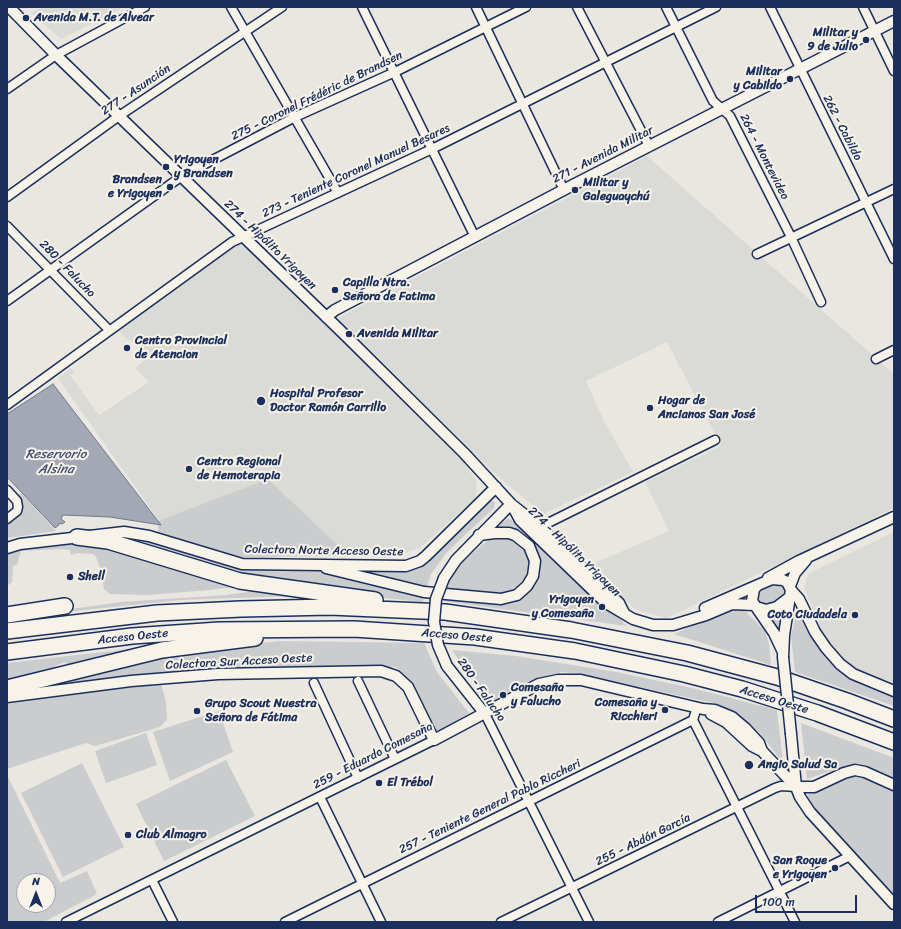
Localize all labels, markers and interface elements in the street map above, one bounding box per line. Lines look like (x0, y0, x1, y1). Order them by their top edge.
place label: Avenida M.T. de Alvear (34, 11, 154, 25)
marker: Avenida M.T. de Alvear (21, 13, 31, 23)
place label: Militar y 9 de Julio (807, 26, 858, 54)
marker: Militar y 9 de Julio (861, 35, 871, 45)
street label: 275 - Coronel Frédéric de Brandsen (229, 48, 405, 144)
street label: 277 - Asunción (99, 61, 173, 119)
place label: Militar y Cabildo (734, 65, 782, 93)
marker: Militar y Cabildo (785, 74, 795, 84)
street label: 262 - Cabildo (819, 93, 865, 163)
street label: 264 - Montevideo (736, 112, 792, 202)
street label: 273 - Teniente Coronel Manuel Besares (260, 121, 452, 221)
street label: 271 - Avenida Militar (550, 123, 656, 187)
place label: Yrigoyen y Brandsen (174, 153, 233, 181)
marker: Yrigoyen y Brandsen (161, 162, 171, 172)
place label: Brandsen e Yrigoyen (108, 173, 162, 201)
place label: Militar y Galeguaychú (583, 176, 649, 204)
marker: Brandsen e Yrigoyen (165, 182, 175, 192)
marker: Militar y Galeguaychú (570, 185, 580, 195)
street label: 274 - Hipólito Yrigoyen (221, 197, 319, 293)
street label: 280 - Falucho (36, 237, 98, 301)
place label: Capilla Ntra. Señora de Fatima (343, 276, 435, 304)
marker: Capilla Ntra. Señora de Fatima (330, 285, 340, 295)
place label: Avenida Militar (357, 327, 438, 341)
marker: Avenida Militar (344, 329, 354, 339)
place label: Centro Provincial de Atencion (135, 334, 227, 362)
marker: Centro Provincial de Atencion (122, 343, 132, 353)
place label: Hospital Profesor Doctor Ramón Carrillo (270, 387, 386, 415)
place label: Hogar de Ancianos San José (658, 394, 755, 422)
marker: Hospital Profesor Doctor Ramón Carrillo (255, 395, 267, 407)
marker: Hogar de Ancianos San José (645, 403, 655, 413)
water label: Reservorio Alsina (26, 447, 86, 478)
place label: Centro Regional de Hemoterapia (197, 455, 281, 483)
marker: Centro Regional de Hemoterapia (184, 464, 194, 474)
street label: 274 - Hipólito Yrigoyen (525, 504, 623, 600)
street label: Colectora Norte Acceso Oeste (244, 542, 404, 560)
place label: Shell (78, 570, 105, 584)
marker: Shell (65, 572, 75, 582)
place label: Yrigoyen y Comesaña (532, 593, 594, 621)
marker: Yrigoyen y Comesaña (597, 602, 607, 612)
place label: Coto Ciudadela (767, 608, 847, 622)
marker: Coto Ciudadela (850, 610, 860, 620)
street label: Acceso Oeste (97, 626, 169, 648)
street label: Acceso Oeste (421, 626, 493, 646)
street label: Colectora Sur Acceso Oeste (165, 651, 313, 673)
street label: 280 - Falucho (454, 655, 508, 725)
place label: Comesaña y Falucho (511, 681, 564, 709)
street label: Acceso Oeste (738, 683, 810, 717)
marker: Comesaña y Falucho (498, 690, 508, 700)
place label: Comesaña y Ricchieri (595, 696, 657, 724)
place label: Grupo Scout Nuestra Señora de Fátima (205, 697, 316, 725)
marker: Comesaña y Ricchieri (660, 705, 670, 715)
marker: Grupo Scout Nuestra Señora de Fátima (192, 706, 202, 716)
street label: 259 - Eduardo Comesaña (311, 720, 435, 792)
street label: 257 - Teniente General Pablo Riccheri (397, 757, 583, 857)
place label: Angio Salud Sa (758, 758, 837, 772)
marker: Angio Salud Sa (743, 759, 755, 771)
place label: El Trébol (387, 776, 433, 790)
marker: El Trébol (374, 778, 384, 788)
street label: 255 - Abdón García (593, 811, 693, 869)
place label: Club Almagro (136, 828, 206, 842)
marker: Club Almagro (123, 830, 133, 840)
place label: San Roque e Yrigoyen (772, 854, 827, 882)
marker: San Roque e Yrigoyen (830, 863, 840, 873)
text: N (32, 872, 40, 891)
north arrow (16, 873, 56, 913)
scale bar (757, 887, 859, 913)
text: 100 m (762, 891, 795, 913)

